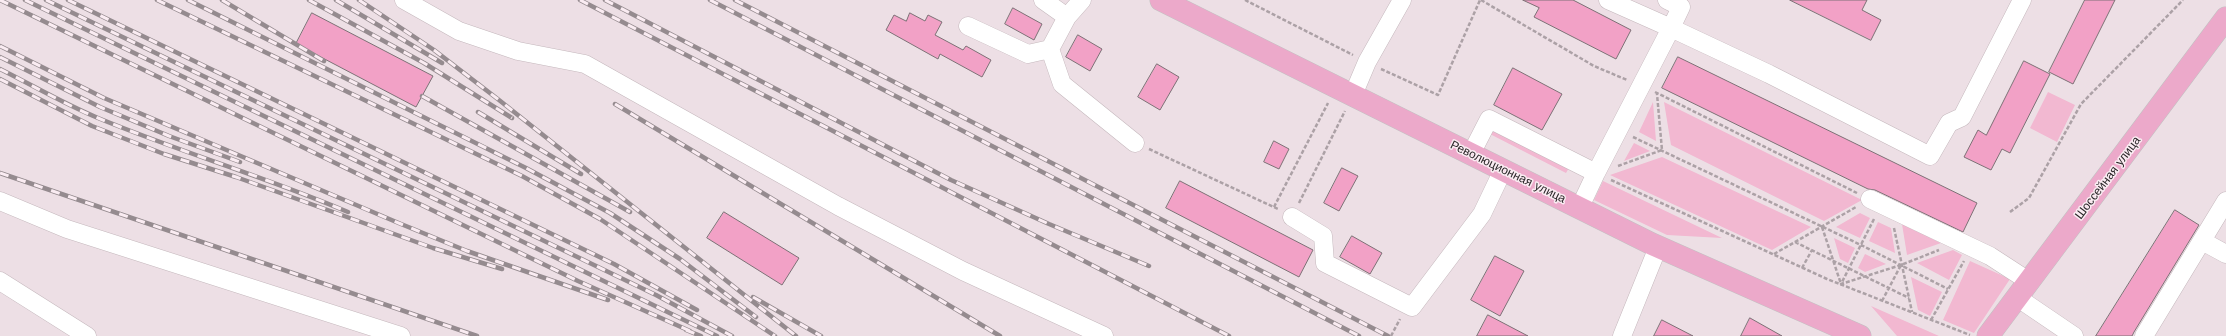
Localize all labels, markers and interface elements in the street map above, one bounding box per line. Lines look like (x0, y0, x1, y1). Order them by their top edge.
street label: Шоссейная улица (2072, 134, 2144, 222)
street label: Революционная улица (1448, 138, 1568, 206)

